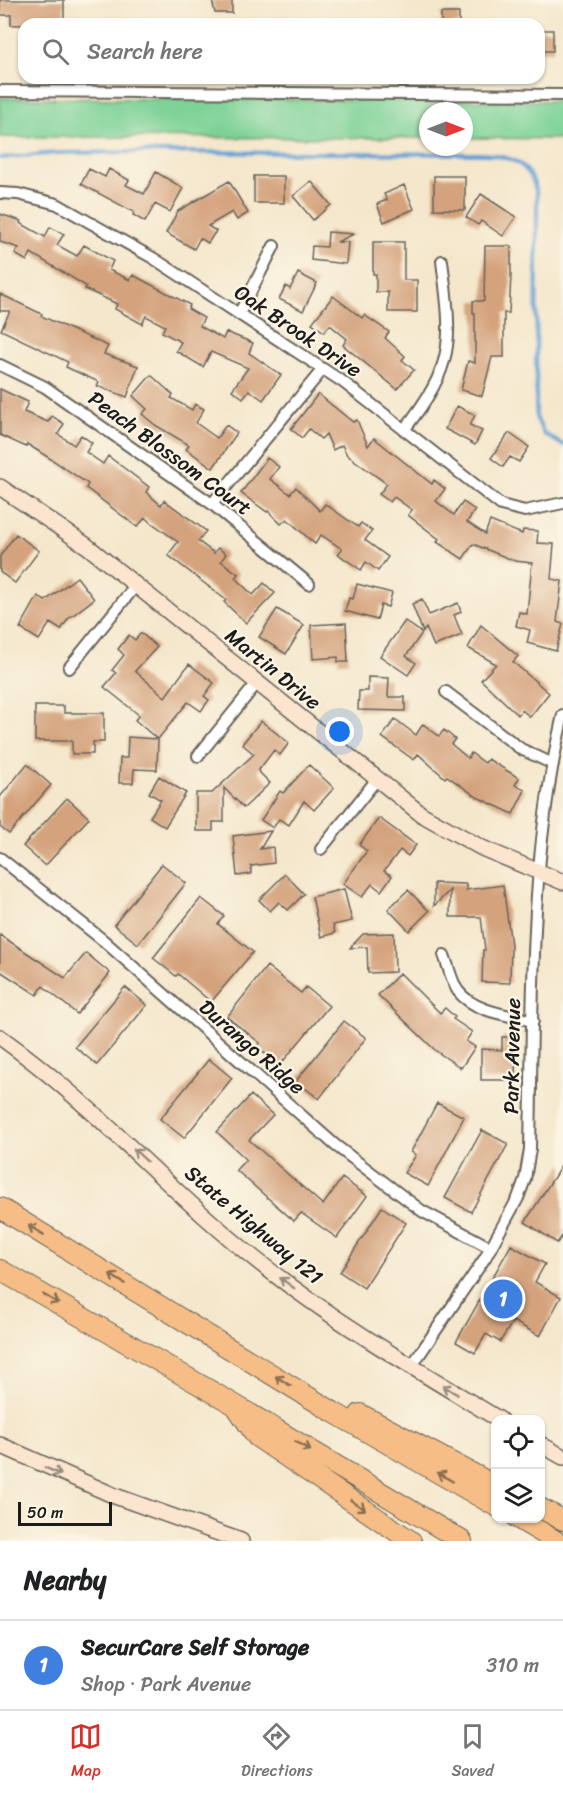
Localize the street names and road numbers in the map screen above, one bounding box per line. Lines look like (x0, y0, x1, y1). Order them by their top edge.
street label: Oak Brook Drive (226, 274, 370, 388)
street label: Peach Blossom Court (80, 380, 260, 526)
street label: Martin Drive (216, 618, 330, 720)
street label: Durango Ridge (190, 989, 314, 1105)
street label: Park Avenue (492, 997, 532, 1114)
street label: State Highway 121 (176, 1155, 332, 1295)

